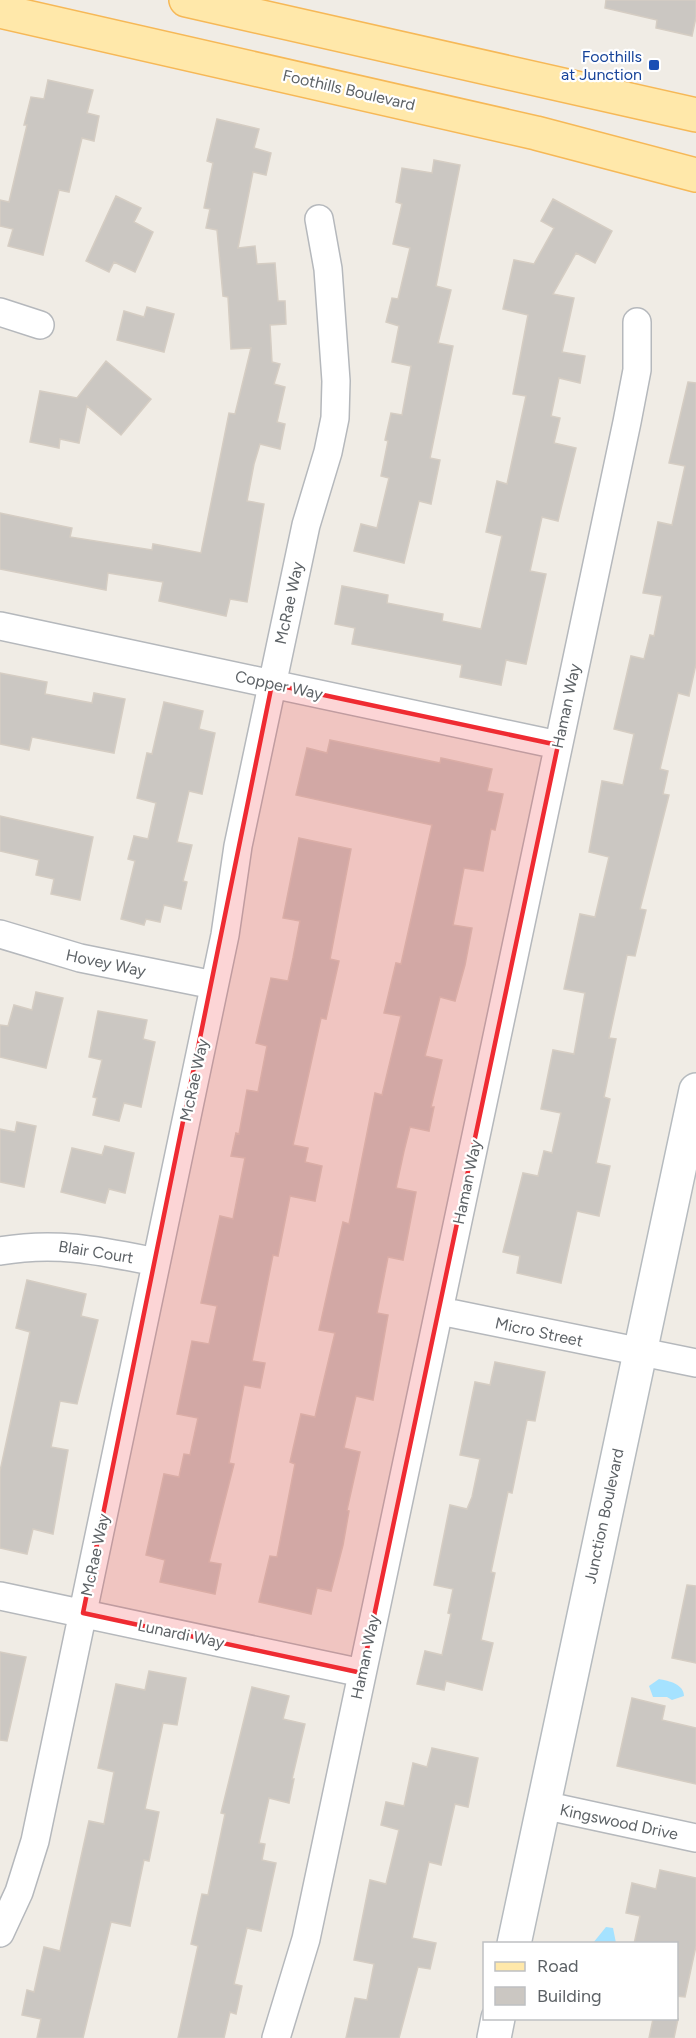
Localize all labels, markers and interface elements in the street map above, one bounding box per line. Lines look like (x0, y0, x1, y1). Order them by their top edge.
place label: Foothills at Junction (561, 47, 642, 84)
marker: Foothills at Junction (647, 58, 661, 72)
street label: Foothills Boulevard (281, 66, 417, 114)
street label: McRae Way (271, 559, 307, 646)
street label: Haman Way (548, 661, 584, 750)
street label: Copper Way (233, 666, 325, 704)
street label: Hovey Way (64, 945, 148, 981)
street label: McRae Way (176, 1036, 212, 1123)
street label: Haman Way (449, 1137, 485, 1226)
street label: Blair Court (57, 1237, 135, 1267)
street label: Micro Street (493, 1313, 585, 1351)
street label: Junction Boulevard (580, 1447, 628, 1585)
street label: McRae Way (77, 1511, 113, 1598)
street label: Haman Way (347, 1612, 383, 1701)
street label: Lunardi Way (136, 1616, 227, 1653)
street label: Kingswood Drive (558, 1800, 680, 1844)
legend (483, 1942, 678, 2020)
text: Road (537, 1955, 578, 1977)
text: Building (537, 1985, 602, 2007)

